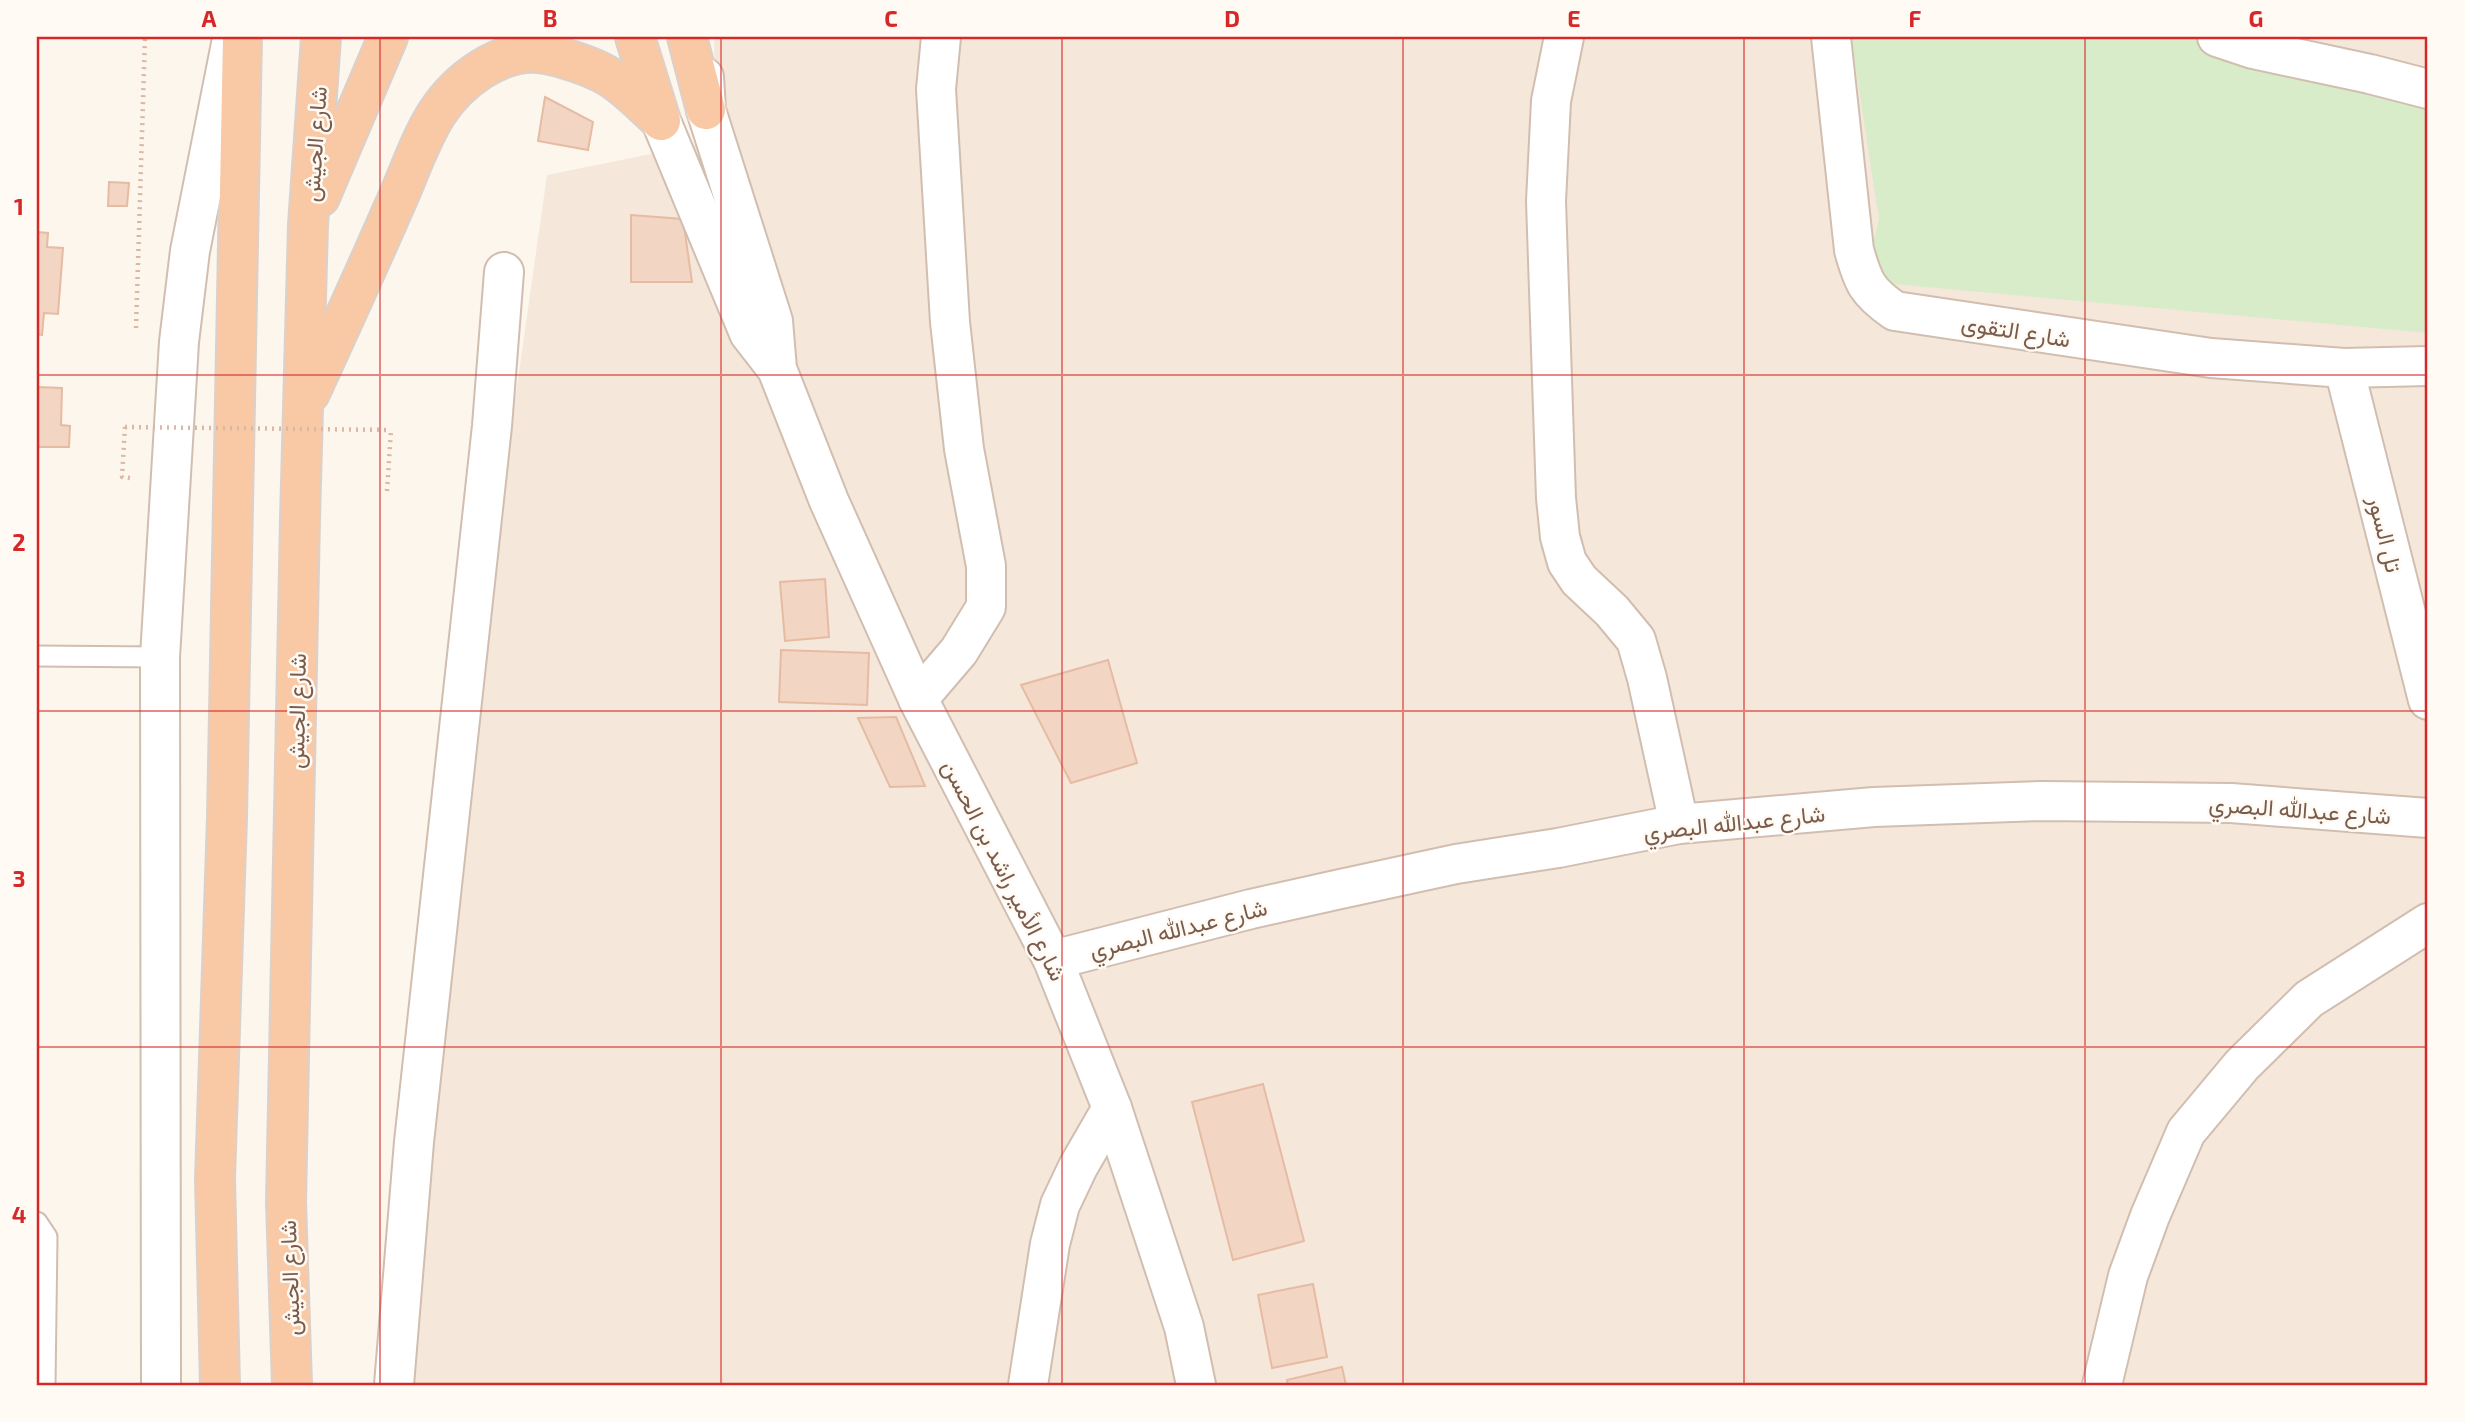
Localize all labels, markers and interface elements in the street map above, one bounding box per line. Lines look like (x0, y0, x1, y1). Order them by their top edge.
text: A (201, 4, 217, 32)
text: B (543, 4, 557, 32)
text: C (884, 4, 898, 32)
text: D (1224, 4, 1240, 32)
text: E (1567, 4, 1581, 32)
text: F (1909, 4, 1922, 32)
text: G (2249, 4, 2263, 32)
street label: شارع الجيش (296, 85, 335, 203)
text: 1 (14, 192, 24, 220)
street label: شارع التقوى (1959, 308, 2073, 355)
street label: تل السور (2361, 492, 2409, 576)
text: 2 (12, 528, 26, 556)
street label: شارع الجيش (281, 653, 314, 769)
street label: شارع الأمير راشد بن الحسن (934, 755, 1073, 987)
street label: شارع عبدالله البصري (2208, 789, 2392, 835)
street label: شارع عبدالله البصري (1642, 799, 1827, 851)
text: 3 (12, 864, 26, 892)
street label: شارع عبدالله البصري (1086, 892, 1271, 969)
text: 4 (12, 1200, 26, 1228)
street label: شارع الجيش (273, 1220, 308, 1336)

